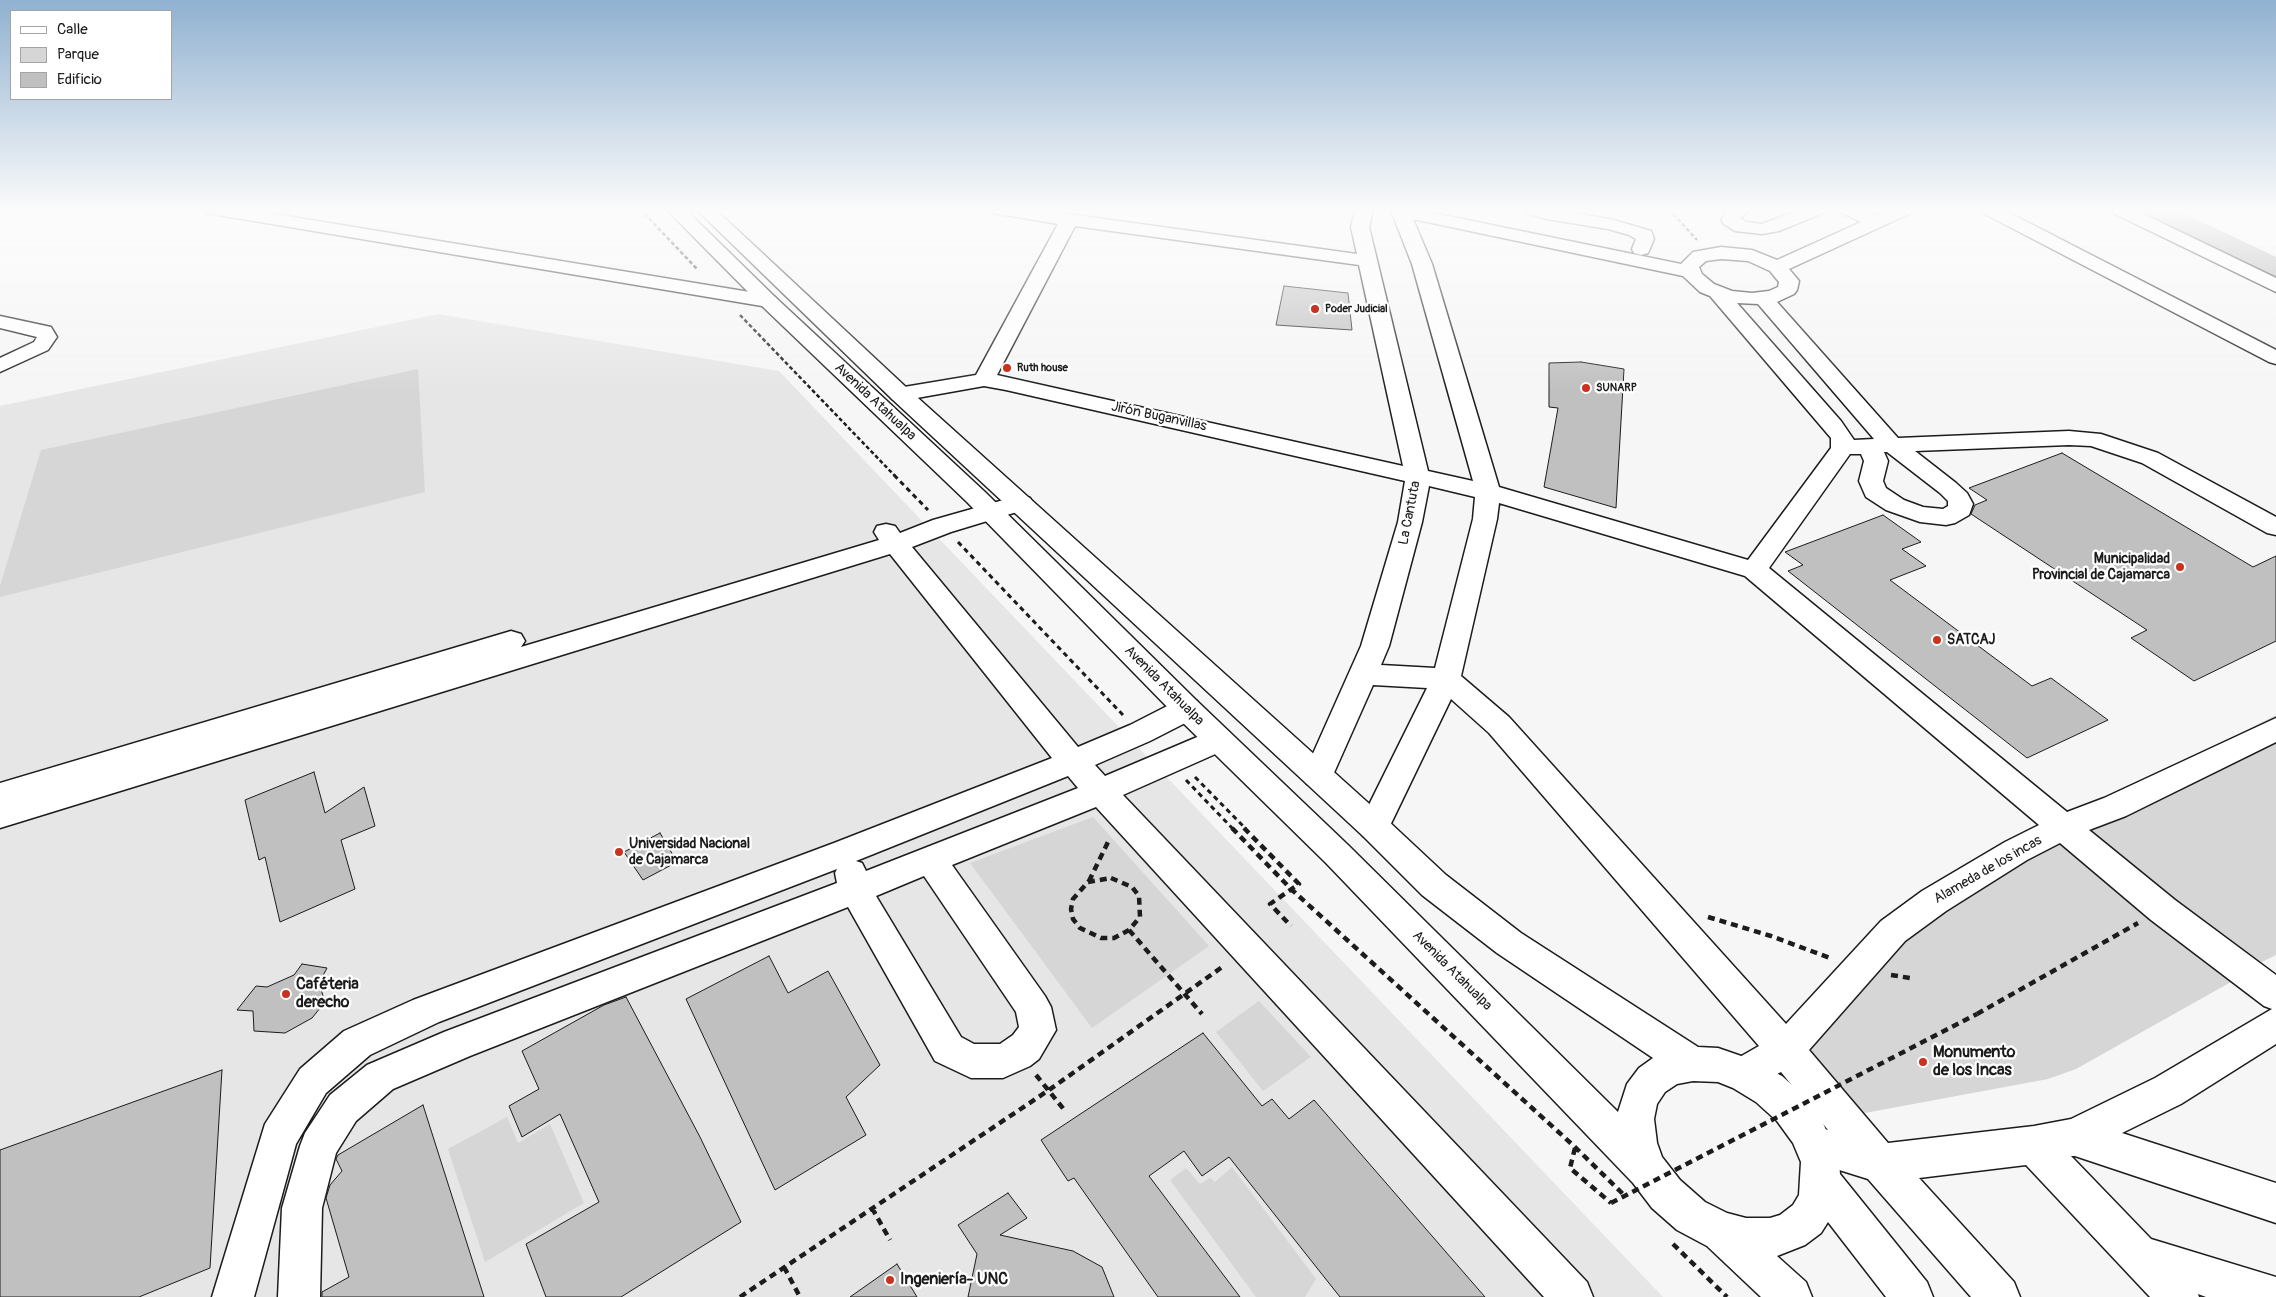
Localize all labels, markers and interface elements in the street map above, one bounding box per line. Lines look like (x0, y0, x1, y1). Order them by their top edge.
legend (10, 10, 172, 100)
text: Calle (57, 20, 88, 39)
text: Parque (57, 45, 99, 64)
text: Edificio (57, 70, 102, 89)
place label: Poder Judicial (1325, 302, 1388, 316)
marker: Poder Judicial (1309, 303, 1321, 315)
street label: Avenida Atahualpa (831, 360, 919, 444)
place label: Ruth house (1017, 361, 1068, 375)
marker: Ruth house (1001, 362, 1013, 374)
place label: SUNARP (1596, 381, 1637, 395)
marker: SUNARP (1580, 382, 1592, 394)
street label: Jirón Buganvillas (1110, 399, 1208, 435)
street label: La Cantuta (1396, 480, 1424, 546)
place label: Municipalidad Provincial de Cajamarca (2032, 551, 2170, 584)
marker: Municipalidad Provincial de Cajamarca (2174, 561, 2186, 573)
place label: SATCAJ (1947, 632, 1995, 648)
marker: SATCAJ (1931, 634, 1943, 646)
street label: Avenida Atahualpa (1121, 643, 1207, 729)
street label: Alameda de los incas (1931, 832, 2045, 908)
place label: Universidad Nacional de Cajamarca (629, 836, 750, 869)
marker: Universidad Nacional de Cajamarca (613, 846, 625, 858)
street label: Avenida Atahualpa (1409, 928, 1495, 1014)
place label: Caféteria derecho (296, 975, 359, 1013)
marker: Caféteria derecho (280, 988, 292, 1000)
place label: Monumento de los Incas (1933, 1043, 2015, 1081)
marker: Monumento de los Incas (1917, 1056, 1929, 1068)
place label: Ingeniería- UNC (900, 1270, 1008, 1290)
marker: Ingeniería- UNC (884, 1274, 896, 1286)

